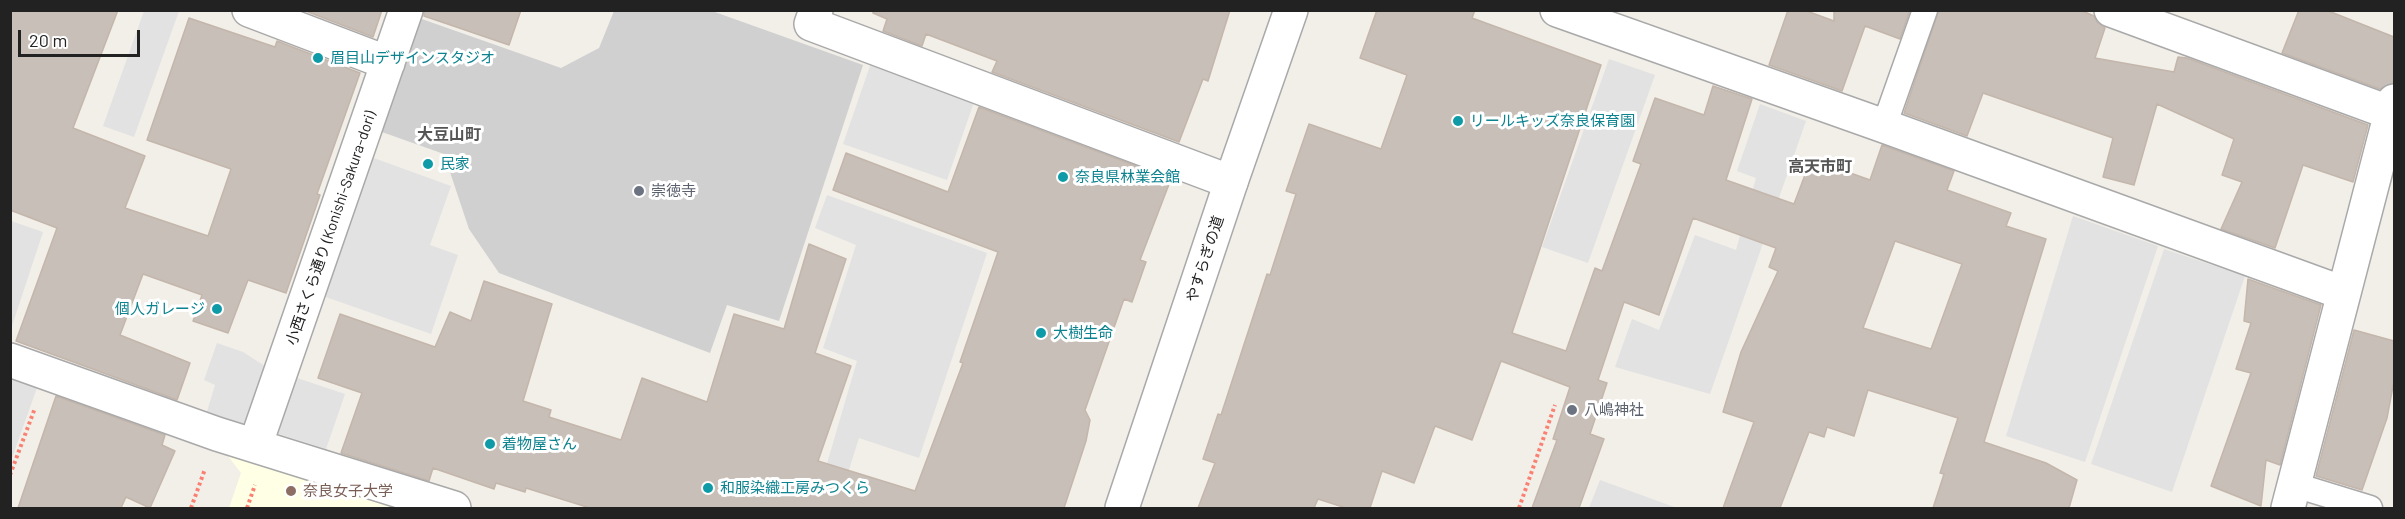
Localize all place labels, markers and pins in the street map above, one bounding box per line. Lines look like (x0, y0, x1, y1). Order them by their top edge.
place label: 眉目山デザインスタジオ (330, 49, 495, 67)
marker: 眉目山デザインスタジオ (311, 51, 325, 65)
place label: リールキッズ奈良保育園 (1470, 112, 1635, 130)
marker: リールキッズ奈良保育園 (1451, 114, 1465, 128)
place label: 民家 (440, 155, 470, 173)
marker: 民家 (421, 157, 435, 171)
place label: 奈良県林業会館 (1075, 168, 1180, 186)
marker: 奈良県林業会館 (1056, 170, 1070, 184)
place label: 崇徳寺 (651, 182, 696, 200)
marker: 崇徳寺 (632, 184, 646, 198)
place label: 個人ガレージ (115, 300, 205, 318)
marker: 個人ガレージ (210, 302, 224, 316)
place label: 大樹生命 (1053, 324, 1113, 342)
marker: 大樹生命 (1034, 326, 1048, 340)
place label: 八嶋神社 (1584, 401, 1644, 419)
marker: 八嶋神社 (1565, 403, 1579, 417)
place label: 着物屋さん (502, 435, 577, 453)
marker: 着物屋さん (483, 437, 497, 451)
place label: 和服染織工房みつくら (720, 479, 870, 497)
marker: 和服染織工房みつくら (701, 481, 715, 495)
place label: 奈良女子大学 (303, 482, 393, 500)
marker: 奈良女子大学 (284, 484, 298, 498)

